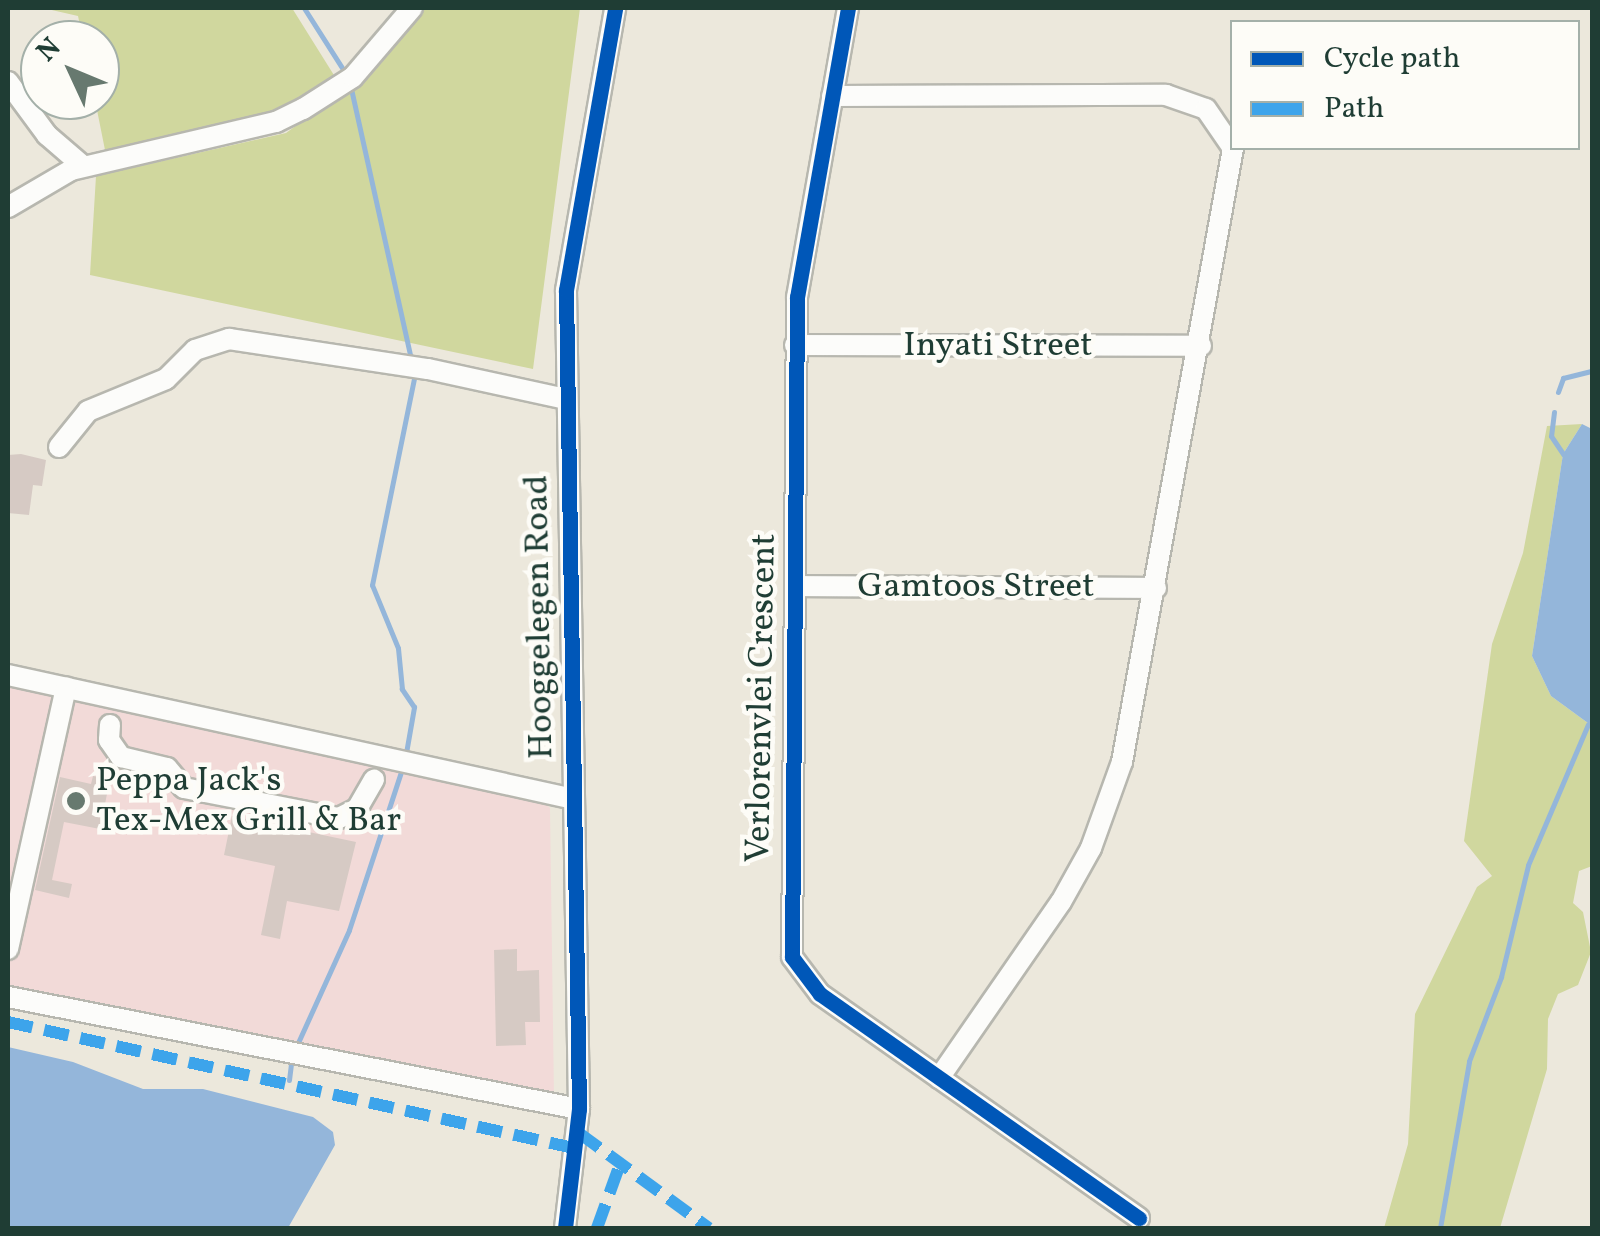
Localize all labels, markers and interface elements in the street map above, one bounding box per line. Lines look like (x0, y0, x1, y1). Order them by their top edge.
north arrow (20, 20, 120, 120)
legend (1230, 20, 1580, 150)
text: N (28, 29, 71, 71)
text: Cycle path (1324, 38, 1460, 80)
text: Path (1324, 88, 1384, 130)
street label: Inyati Street (903, 325, 1093, 367)
street label: Hooggelegen Road (517, 474, 563, 760)
street label: Verlorenvlei Crescent (738, 533, 786, 863)
street label: Gamtoos Street (858, 566, 1094, 608)
place label: Peppa Jack's Tex-Mex Grill & Bar (96, 760, 401, 842)
marker: Peppa Jack's Tex-Mex Grill & Bar (65, 790, 87, 812)

